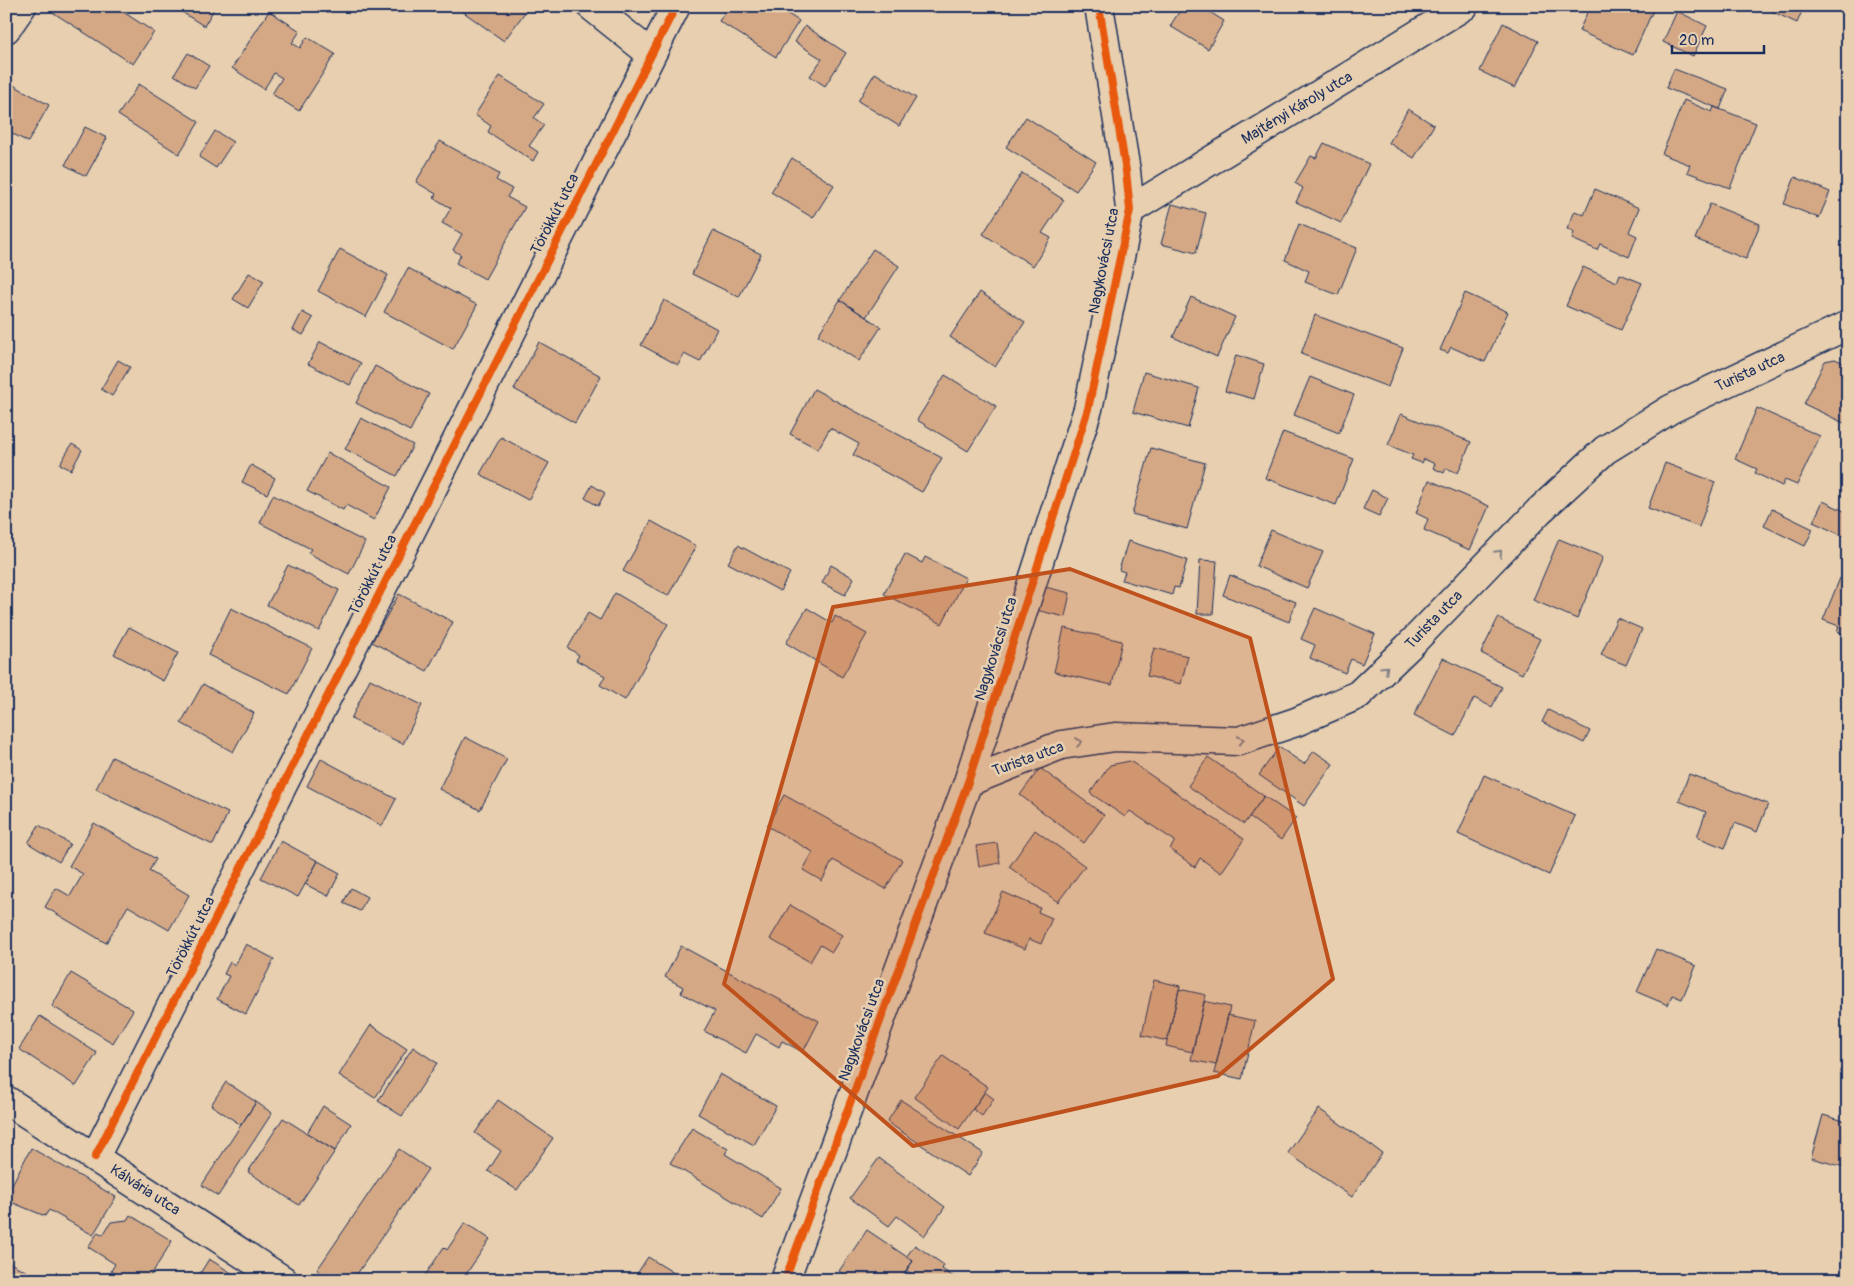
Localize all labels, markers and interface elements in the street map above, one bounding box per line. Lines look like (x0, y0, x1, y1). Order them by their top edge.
scale bar (1672, 22, 1764, 54)
text: 20 m (1679, 31, 1714, 50)
street label: Majtényi Károly utca (1238, 67, 1356, 149)
street label: Törökkút utca (527, 171, 583, 257)
street label: Nagykovácsi utca (1084, 206, 1124, 316)
street label: Turista utca (1712, 348, 1788, 396)
street label: Törökkút utca (345, 532, 401, 618)
one-way arrow (1493, 550, 1502, 559)
street label: Turista utca (1401, 587, 1467, 653)
street label: Nagykovácsi utca (970, 595, 1022, 703)
one-way arrow (1379, 666, 1388, 675)
one-way arrow (1237, 735, 1246, 745)
street label: Turista utca (990, 737, 1066, 781)
one-way arrow (1075, 738, 1084, 748)
street label: Törökkút utca (163, 894, 219, 980)
street label: Nagykovácsi utca (835, 976, 889, 1084)
street label: Kálvária utca (106, 1160, 184, 1220)

